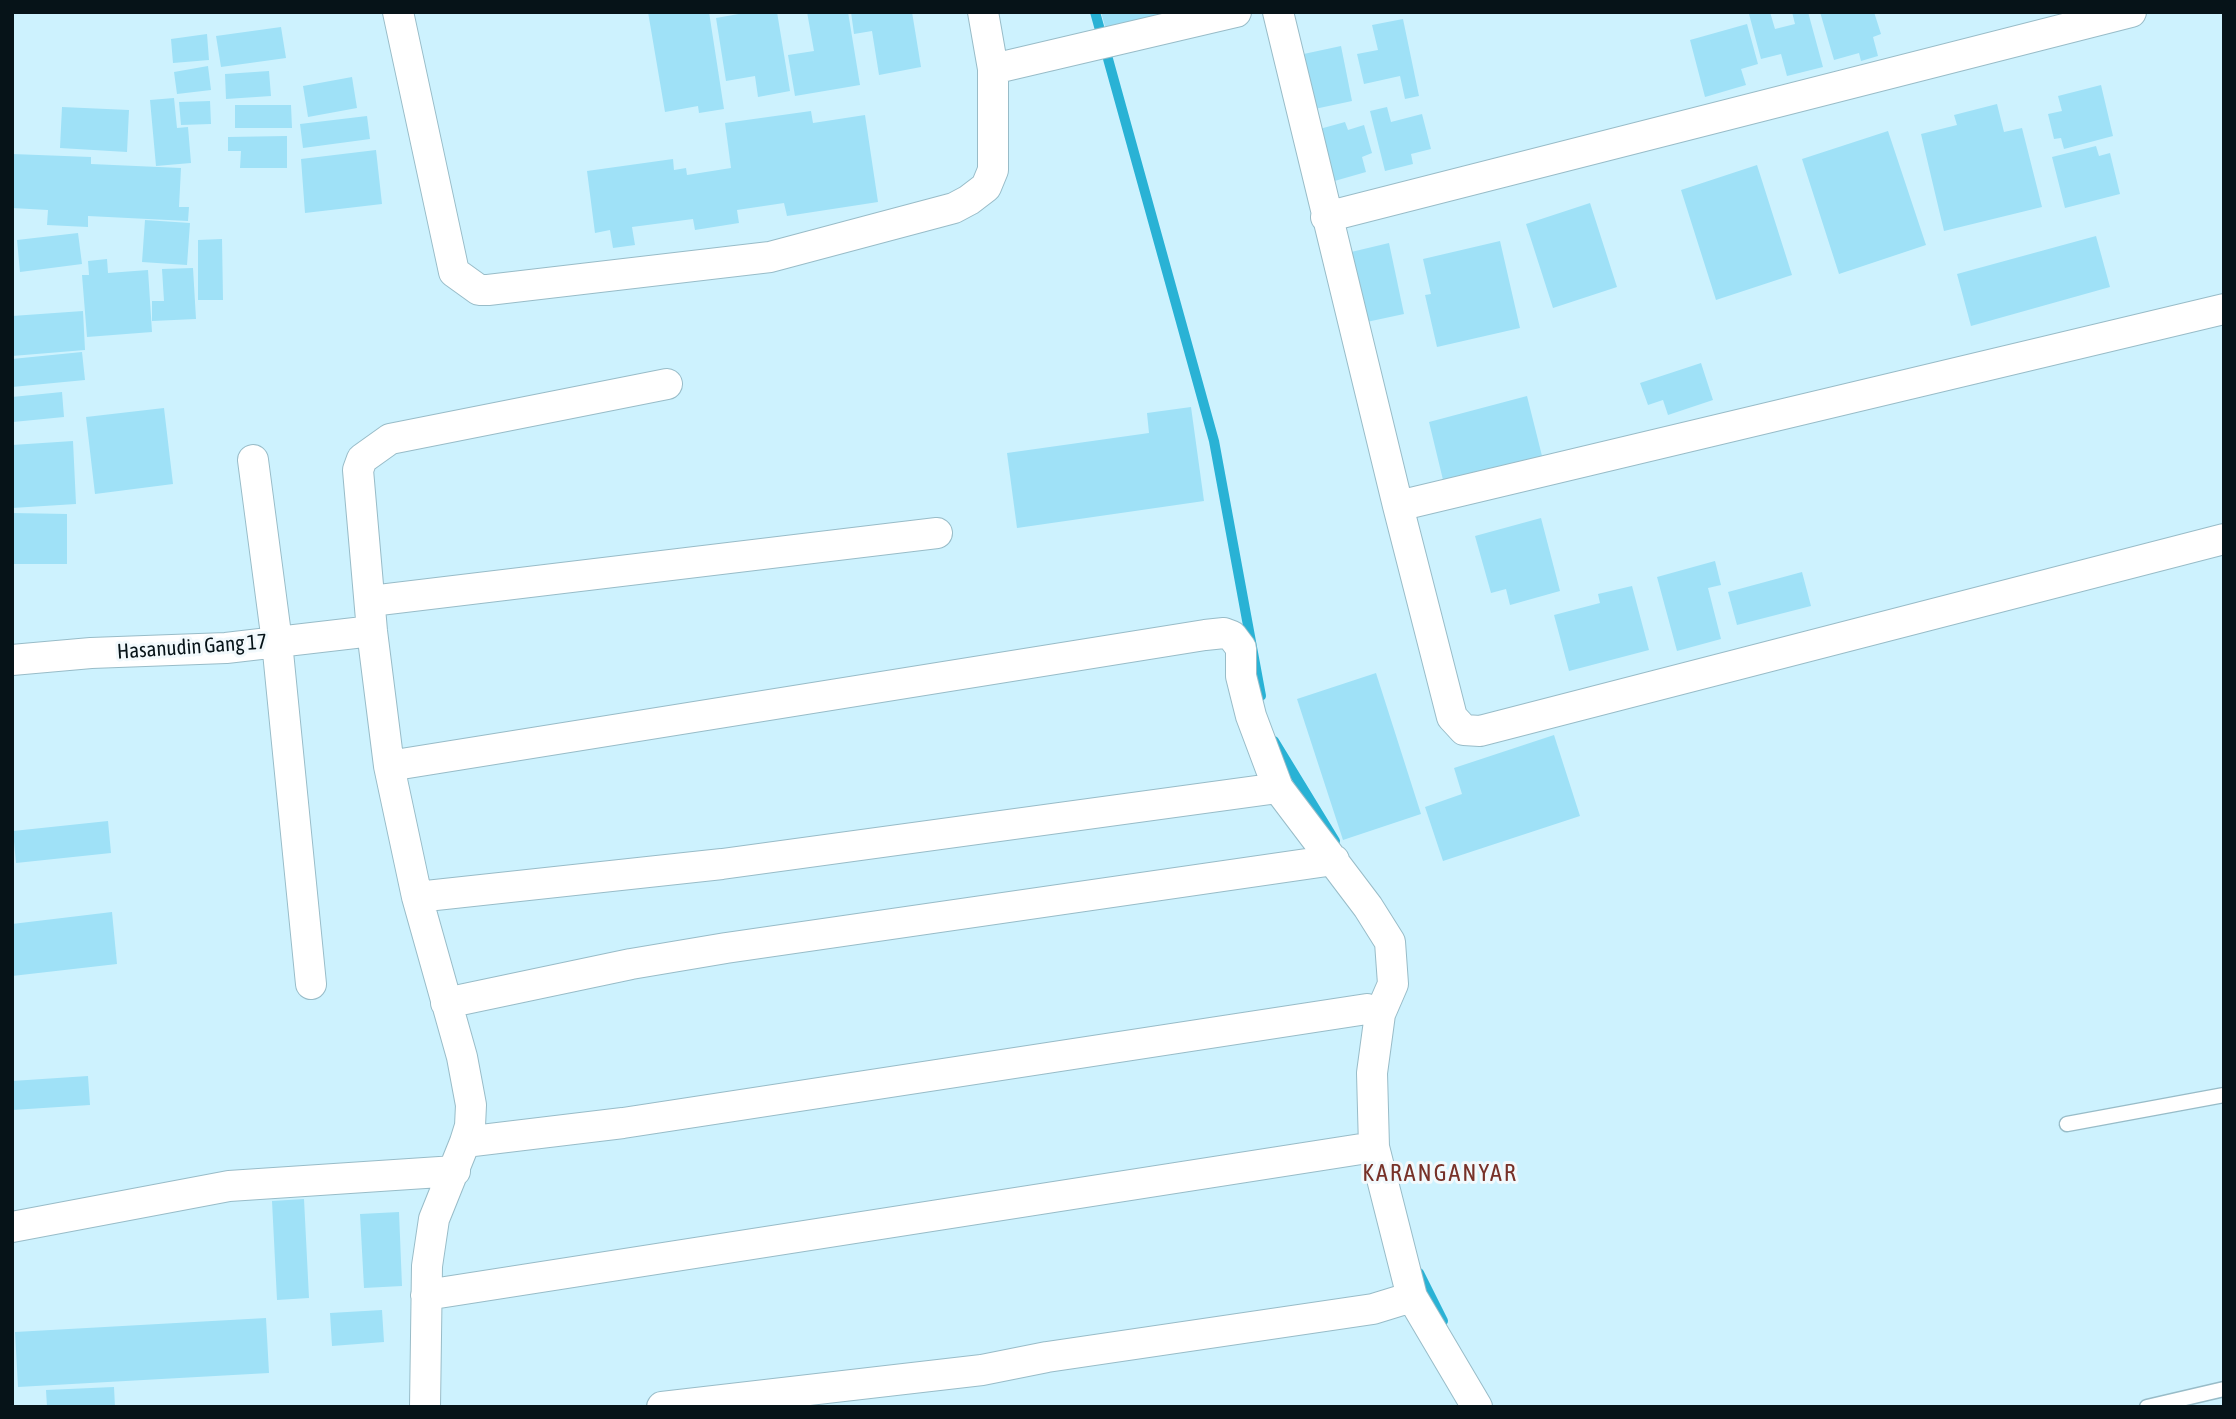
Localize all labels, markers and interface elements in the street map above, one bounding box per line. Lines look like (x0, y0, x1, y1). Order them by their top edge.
street label: Hasanudin Gang 17 (116, 629, 268, 665)
district label: KARANGANYAR (1364, 1159, 1516, 1187)

